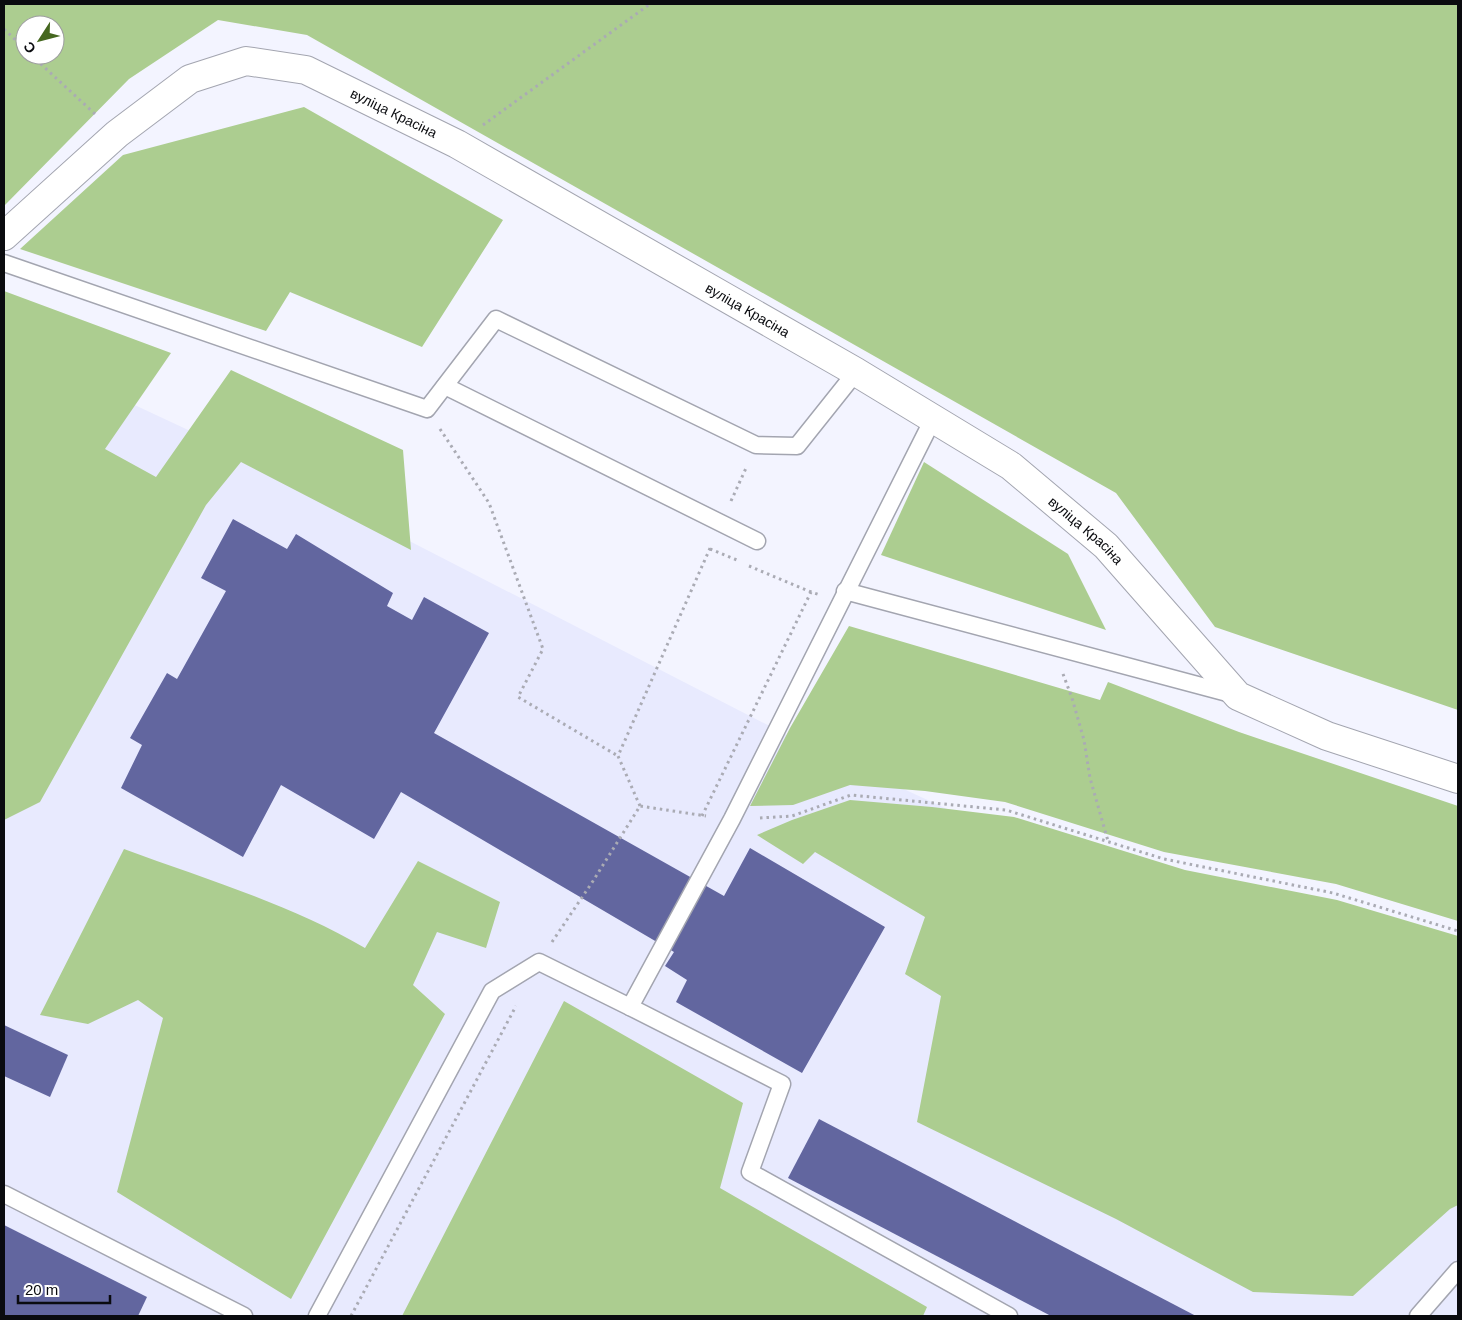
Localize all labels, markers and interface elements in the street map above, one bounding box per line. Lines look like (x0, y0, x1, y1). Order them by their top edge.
north arrow (15, 15, 65, 65)
text: С (20, 39, 39, 56)
street label: вуліца Красіна (348, 85, 440, 141)
street label: вуліца Красіна (703, 280, 793, 340)
street label: вуліца Красіна (1045, 493, 1127, 568)
scale bar (18, 1272, 110, 1304)
text: 20 m (25, 1281, 58, 1298)

